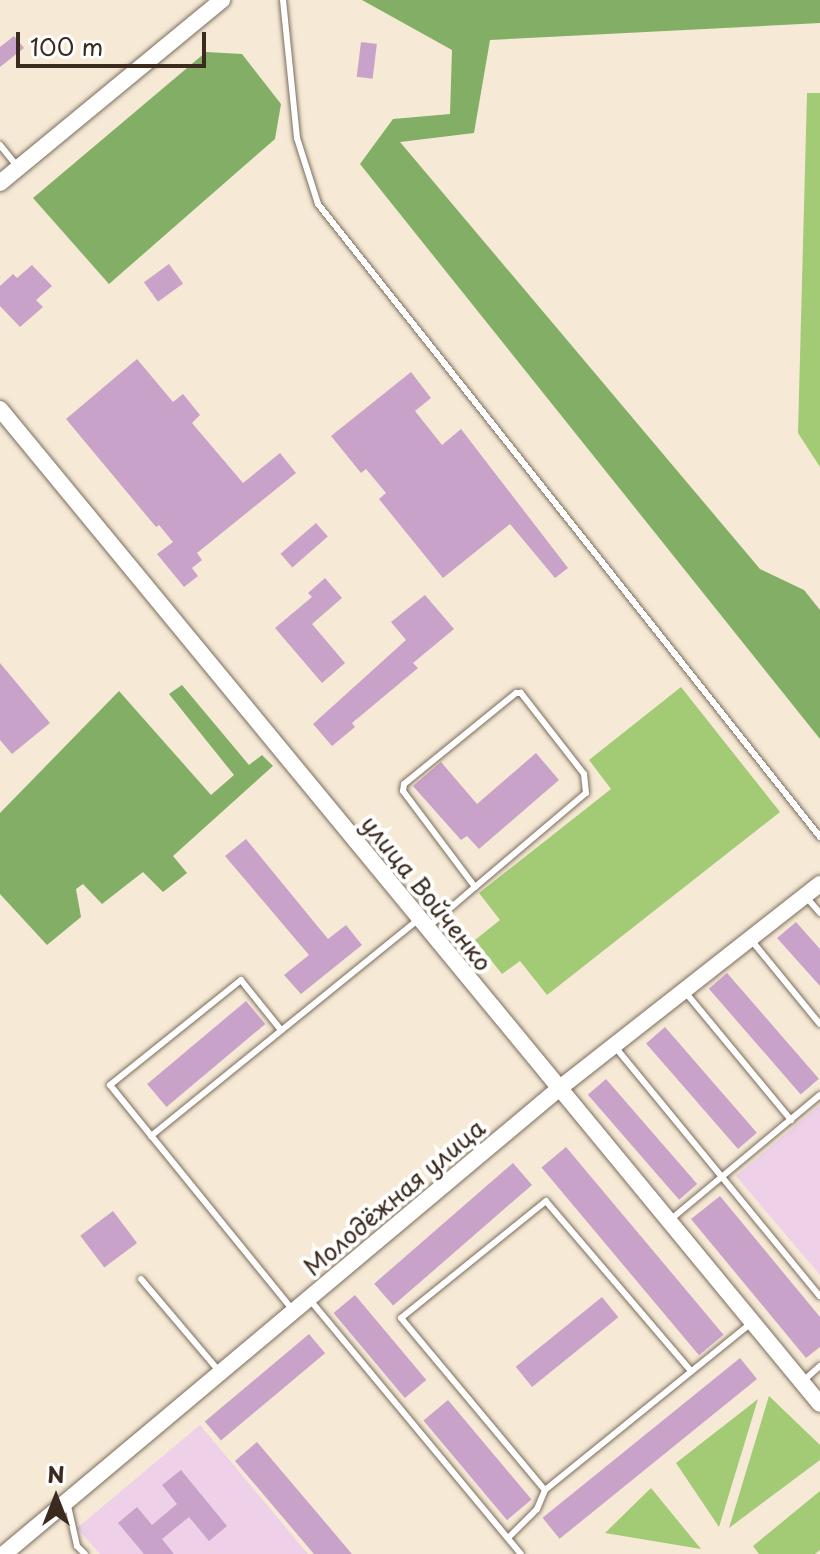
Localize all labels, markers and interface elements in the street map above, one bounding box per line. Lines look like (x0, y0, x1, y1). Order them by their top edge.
scale bar (20, 16, 210, 66)
text: 100 m (30, 28, 103, 64)
street label: улица Войченко (355, 809, 499, 977)
street label: Молодёжная улица (297, 1112, 491, 1282)
text: N (47, 1457, 65, 1490)
north arrow (16, 1458, 96, 1538)

